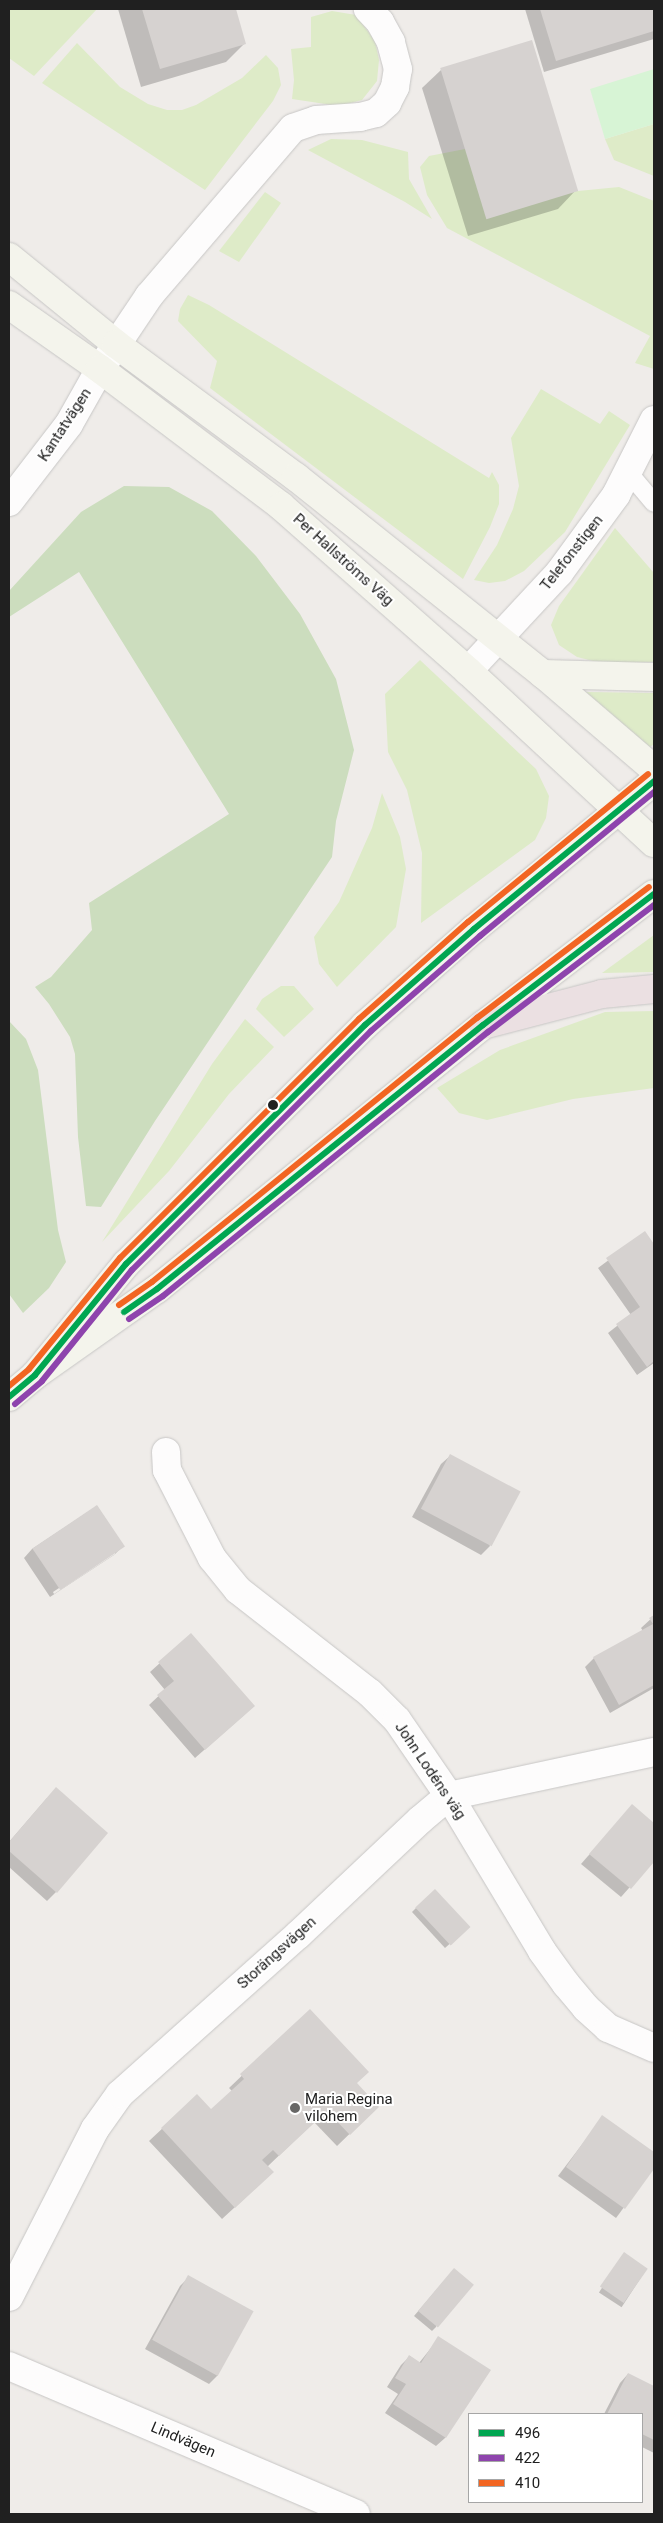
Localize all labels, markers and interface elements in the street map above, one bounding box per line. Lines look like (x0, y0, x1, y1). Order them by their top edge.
street label: Kantatvägen (35, 385, 95, 465)
street label: Per Hallströms Väg (289, 510, 397, 610)
street label: Telefonstigen (537, 512, 607, 594)
unlabelled marker (268, 1100, 278, 1110)
street label: John Lodéns väg (391, 1719, 469, 1823)
street label: Storängsvägen (234, 1913, 320, 1993)
place label: Maria Regina vilohem (305, 2090, 393, 2125)
marker: Maria Regina vilohem (289, 2102, 301, 2114)
legend (468, 2413, 643, 2503)
street label: Lindvägen (148, 2418, 218, 2462)
text: 496 (515, 2424, 540, 2442)
text: 422 (515, 2449, 540, 2467)
text: 410 (515, 2474, 540, 2492)

